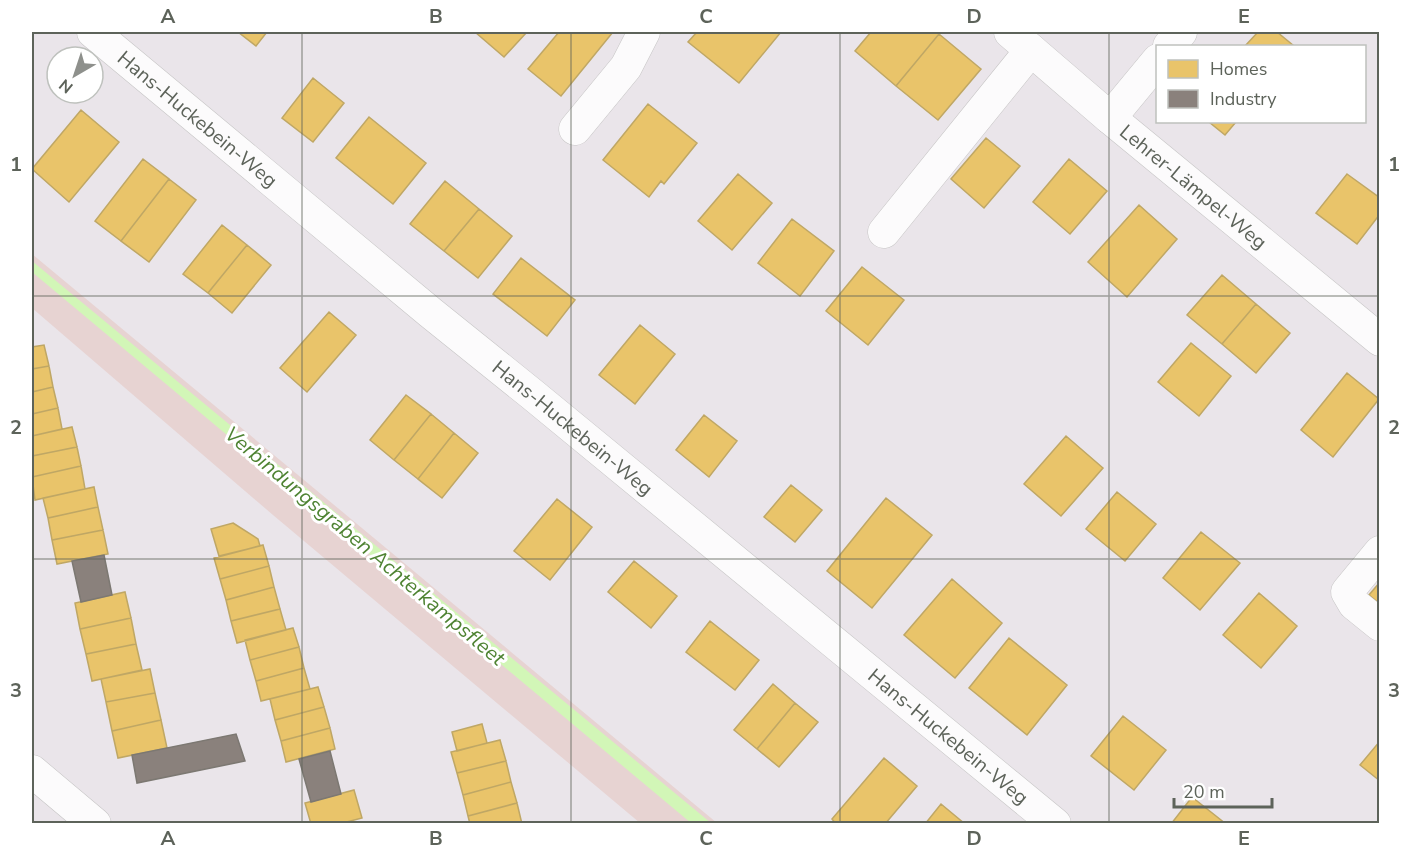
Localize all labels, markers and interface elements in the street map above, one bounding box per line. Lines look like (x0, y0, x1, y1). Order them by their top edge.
text: A (161, 3, 176, 30)
text: B (429, 3, 443, 30)
text: C (699, 3, 713, 30)
text: D (966, 3, 982, 30)
text: E (1238, 3, 1250, 30)
north arrow (45, 45, 105, 105)
street label: Hans-Huckebein-Weg (112, 45, 283, 194)
legend (1156, 45, 1366, 123)
text: Homes (1210, 57, 1267, 81)
text: N (55, 74, 78, 98)
text: Industry (1210, 87, 1277, 111)
street label: Lehrer-Lämpel-Weg (1114, 118, 1272, 256)
text: 1 (10, 151, 22, 178)
text: 1 (1388, 151, 1400, 178)
street label: Hans-Huckebein-Weg (486, 354, 659, 502)
text: 2 (10, 414, 22, 441)
text: 2 (1388, 414, 1400, 441)
water label: Verbindungsgraben Achterkampsfleet (219, 420, 512, 672)
street label: Hans-Huckebein-Weg (862, 663, 1034, 811)
text: 3 (10, 677, 22, 704)
text: 3 (1388, 677, 1400, 704)
scale bar (1174, 771, 1272, 809)
text: 20 m (1183, 780, 1225, 804)
text: A (161, 825, 176, 852)
text: B (429, 825, 443, 852)
text: C (699, 825, 713, 852)
text: D (966, 825, 982, 852)
text: E (1238, 825, 1250, 852)

